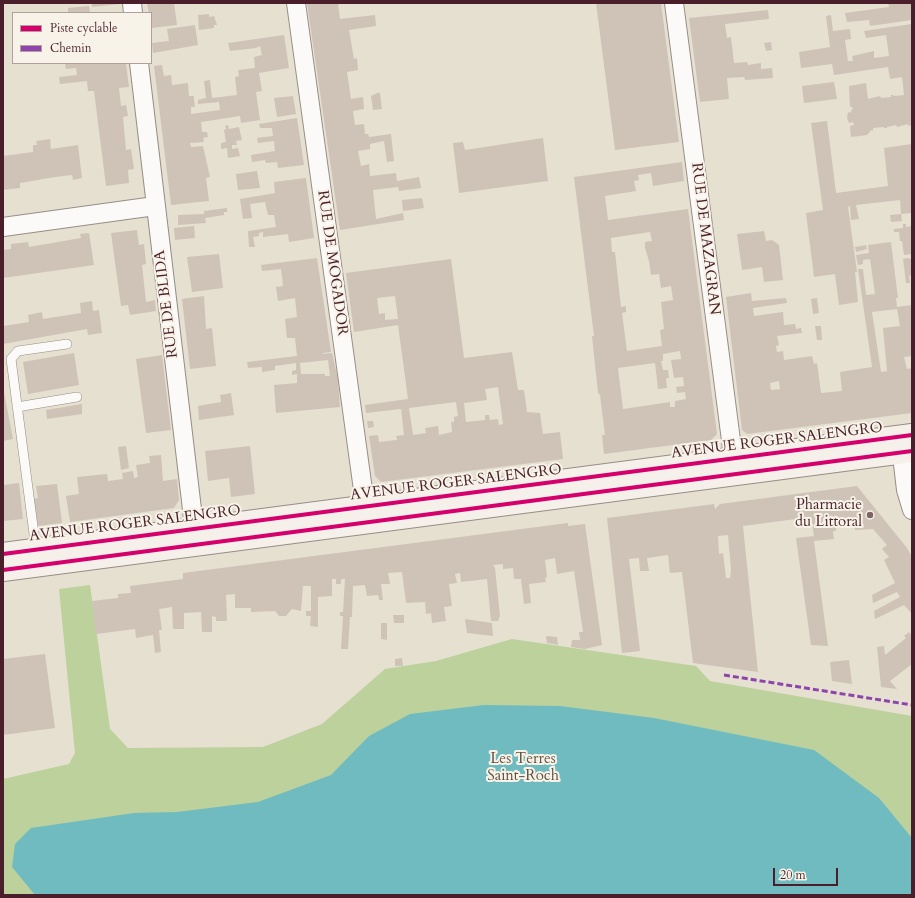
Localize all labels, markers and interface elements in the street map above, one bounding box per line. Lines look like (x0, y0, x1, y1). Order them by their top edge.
legend (12, 12, 152, 64)
text: Piste cyclable (50, 20, 117, 36)
text: Chemin (50, 40, 92, 56)
street label: RUE DE MAZAGRAN (687, 162, 723, 316)
street label: RUE DE MOGADOR (313, 189, 351, 337)
street label: RUE DE BLIDA (151, 249, 183, 359)
street label: AVENUE ROGER SALENGRO (670, 419, 884, 463)
street label: AVENUE ROGER SALENGRO (349, 461, 563, 505)
place label: Pharmacie du Littoral (795, 497, 862, 532)
street label: AVENUE ROGER SALENGRO (28, 502, 242, 546)
marker: Pharmacie du Littoral (865, 510, 875, 520)
park label: Les Terres Saint-Roch (487, 751, 559, 786)
scale bar (775, 860, 840, 886)
text: 20 m (780, 867, 806, 883)

